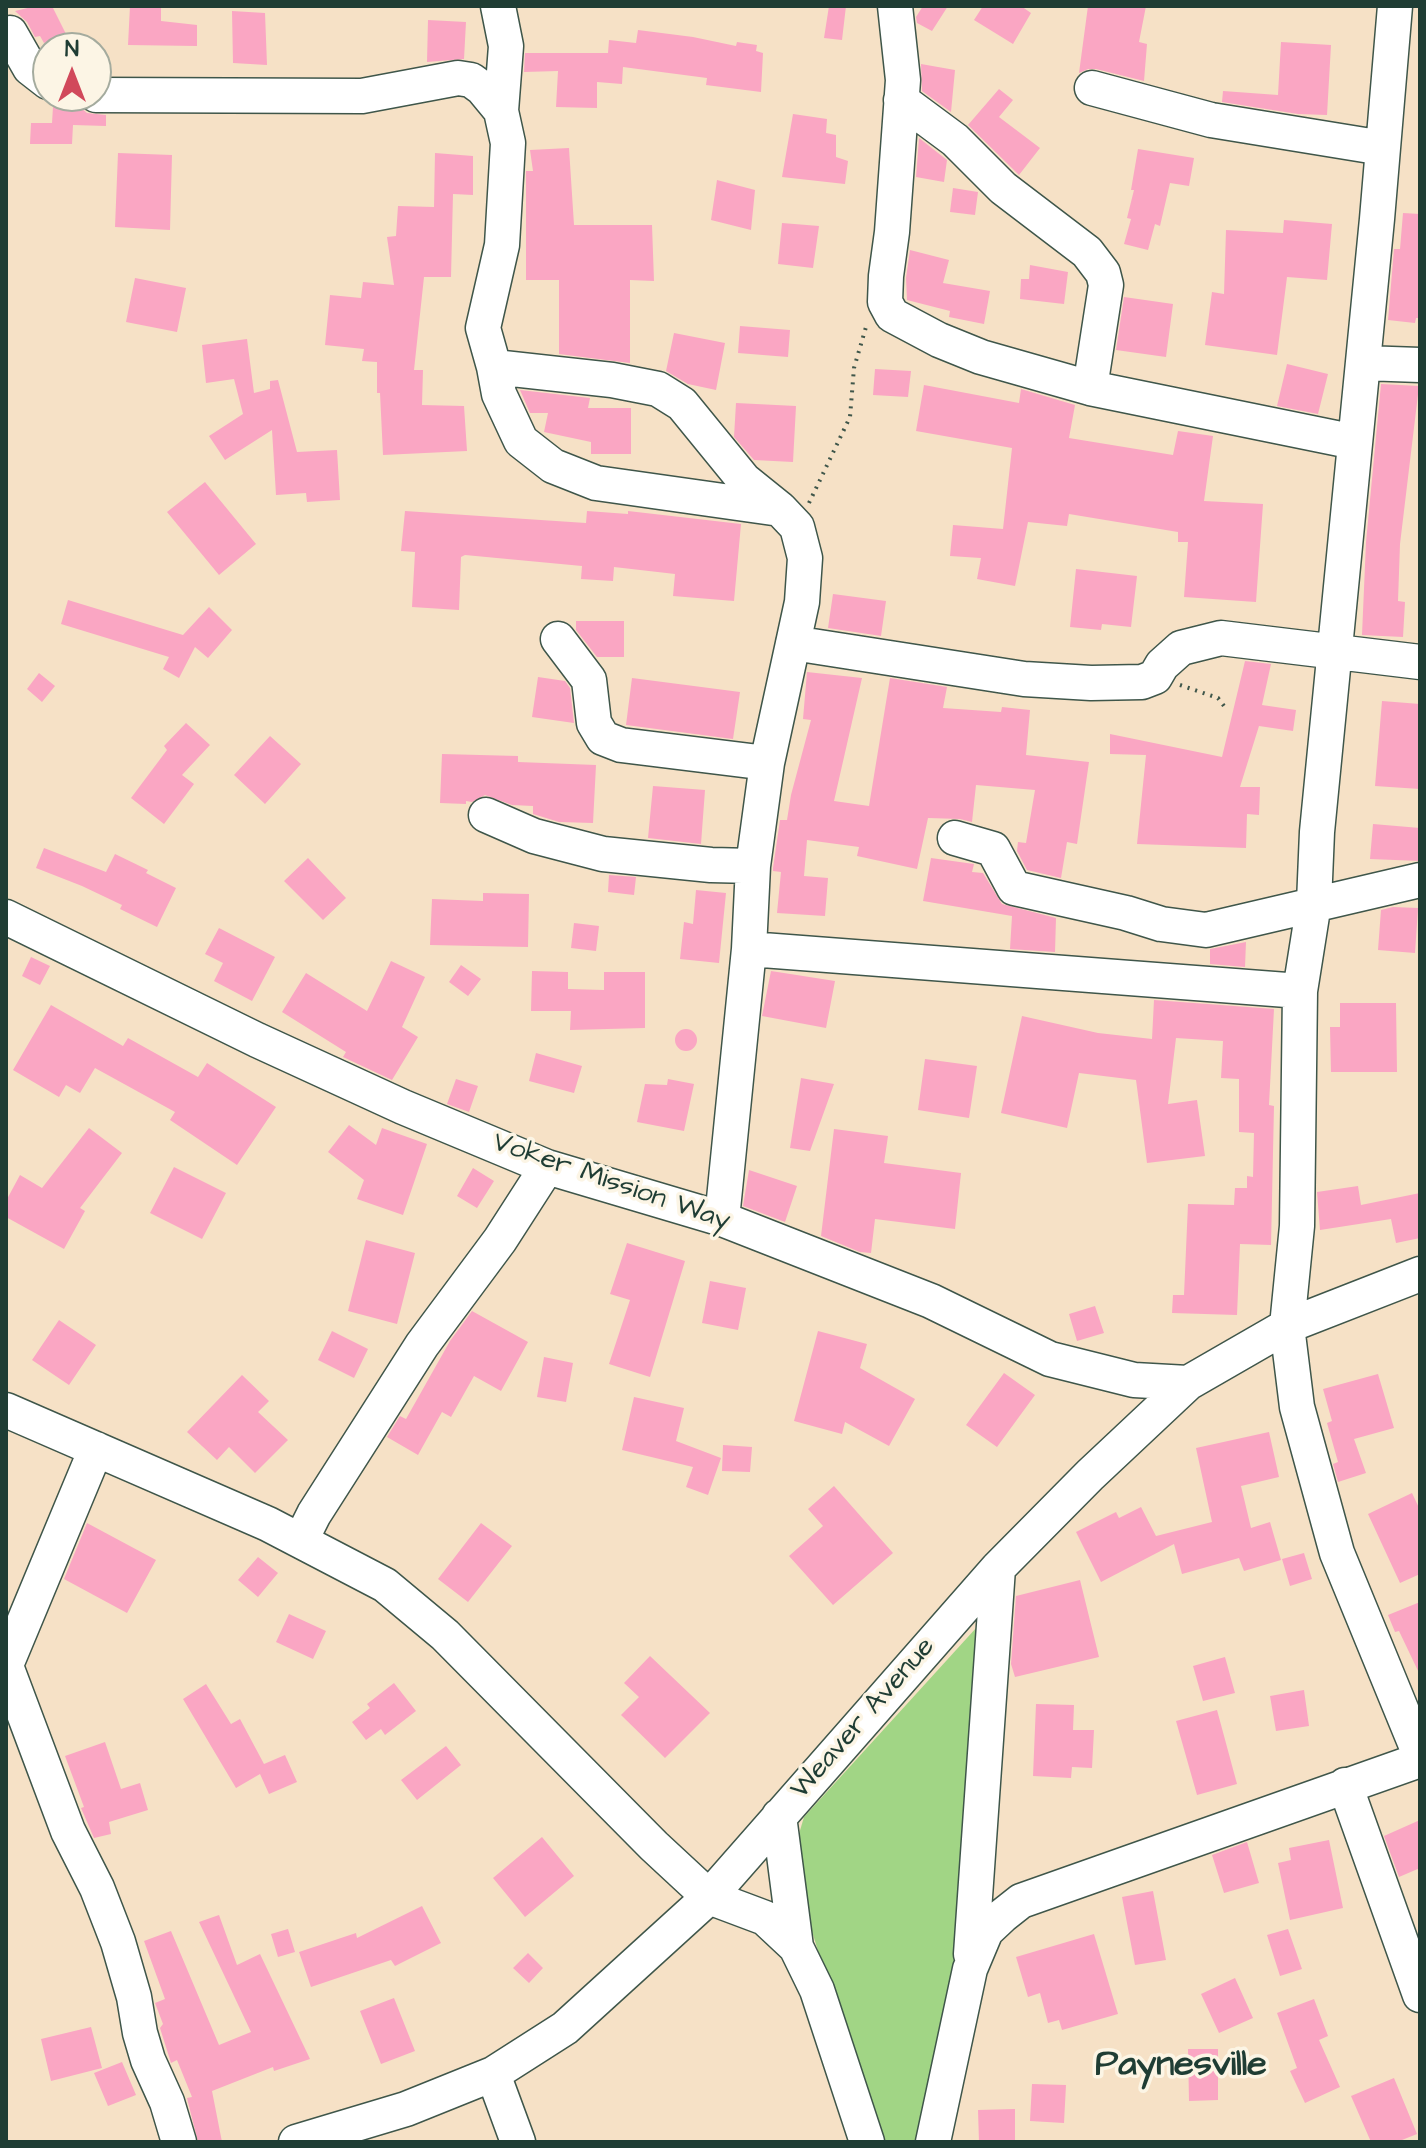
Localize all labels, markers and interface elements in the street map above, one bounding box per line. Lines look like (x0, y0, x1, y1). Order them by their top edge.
north arrow (32, 32, 112, 112)
text: N (65, 34, 79, 65)
street label: Voker Mission Way (488, 1127, 734, 1239)
street label: Weaver Avenue (785, 1631, 943, 1807)
district label: Paynesville (1095, 2044, 1267, 2088)

